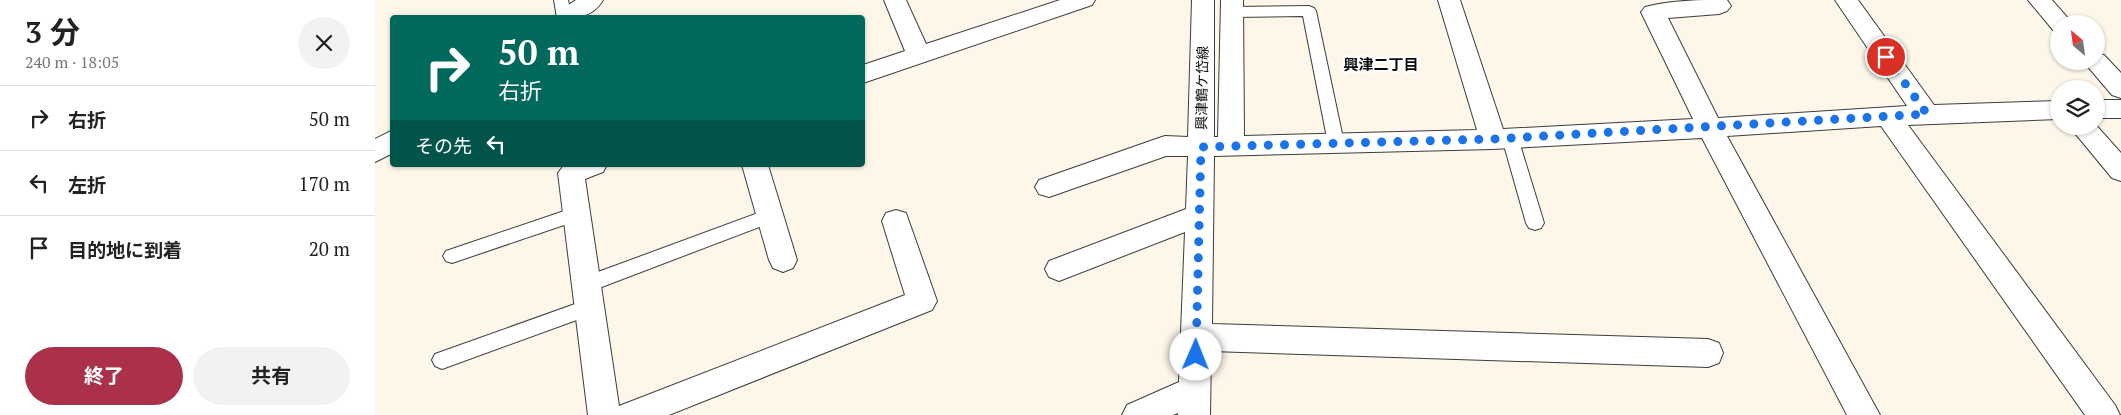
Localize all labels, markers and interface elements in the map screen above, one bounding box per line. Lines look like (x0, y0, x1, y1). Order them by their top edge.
text: 3 分 (25, 12, 80, 52)
north arrow (2050, 15, 2105, 70)
map controls (2050, 15, 2105, 135)
button: close (298, 17, 350, 69)
text: 50 m (498, 29, 579, 75)
icon: right (415, 35, 480, 100)
pin (1865, 36, 1907, 78)
icon: arrive (1872, 43, 1900, 71)
street label: 興津鶴ケ岱線 (1191, 46, 1212, 130)
text: 240 m · 18:05 (25, 51, 119, 73)
district label: 興津二丁目 (1343, 54, 1419, 74)
text: 右折 (498, 76, 542, 105)
button: layers (2050, 80, 2105, 135)
icon: right (25, 104, 53, 132)
text: 50 m (309, 106, 350, 131)
text: 右折 (68, 107, 106, 132)
icon: left (482, 130, 510, 158)
text: その先 (415, 133, 472, 158)
icon: left (25, 169, 53, 197)
text: 170 m (299, 171, 350, 196)
text: 左折 (68, 172, 106, 197)
icon: arrive (25, 234, 53, 262)
text: 20 m (309, 236, 350, 261)
text: 目的地に到着 (68, 237, 182, 262)
position arrow (1169, 328, 1221, 380)
button: 終了 (25, 347, 183, 405)
button: 共有 (193, 347, 350, 405)

